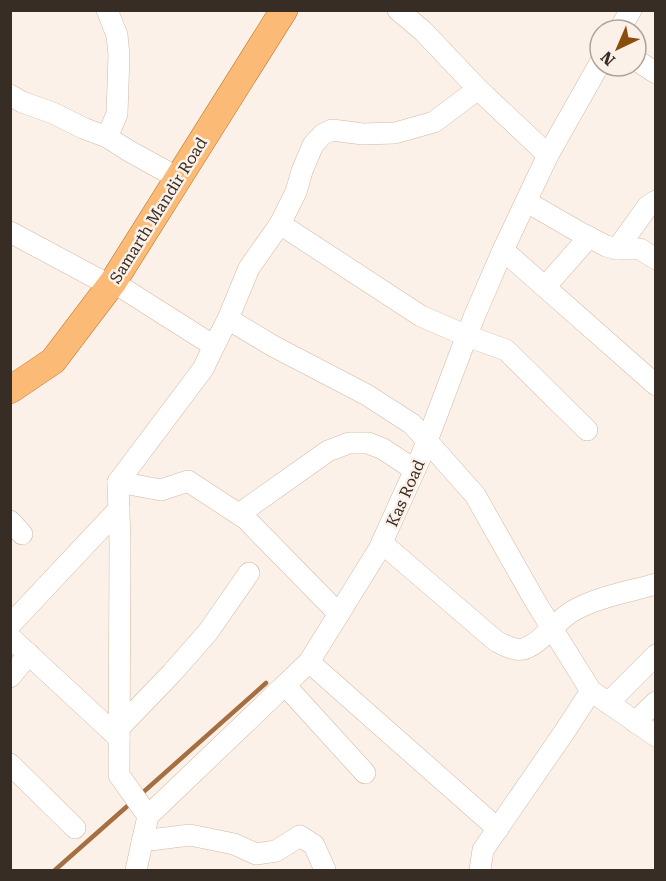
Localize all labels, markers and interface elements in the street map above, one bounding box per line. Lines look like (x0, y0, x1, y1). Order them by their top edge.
north arrow (588, 18, 648, 78)
text: N (597, 47, 619, 70)
street label: Samarth Mandir Road (106, 134, 211, 287)
street label: Kas Road (382, 457, 429, 530)

